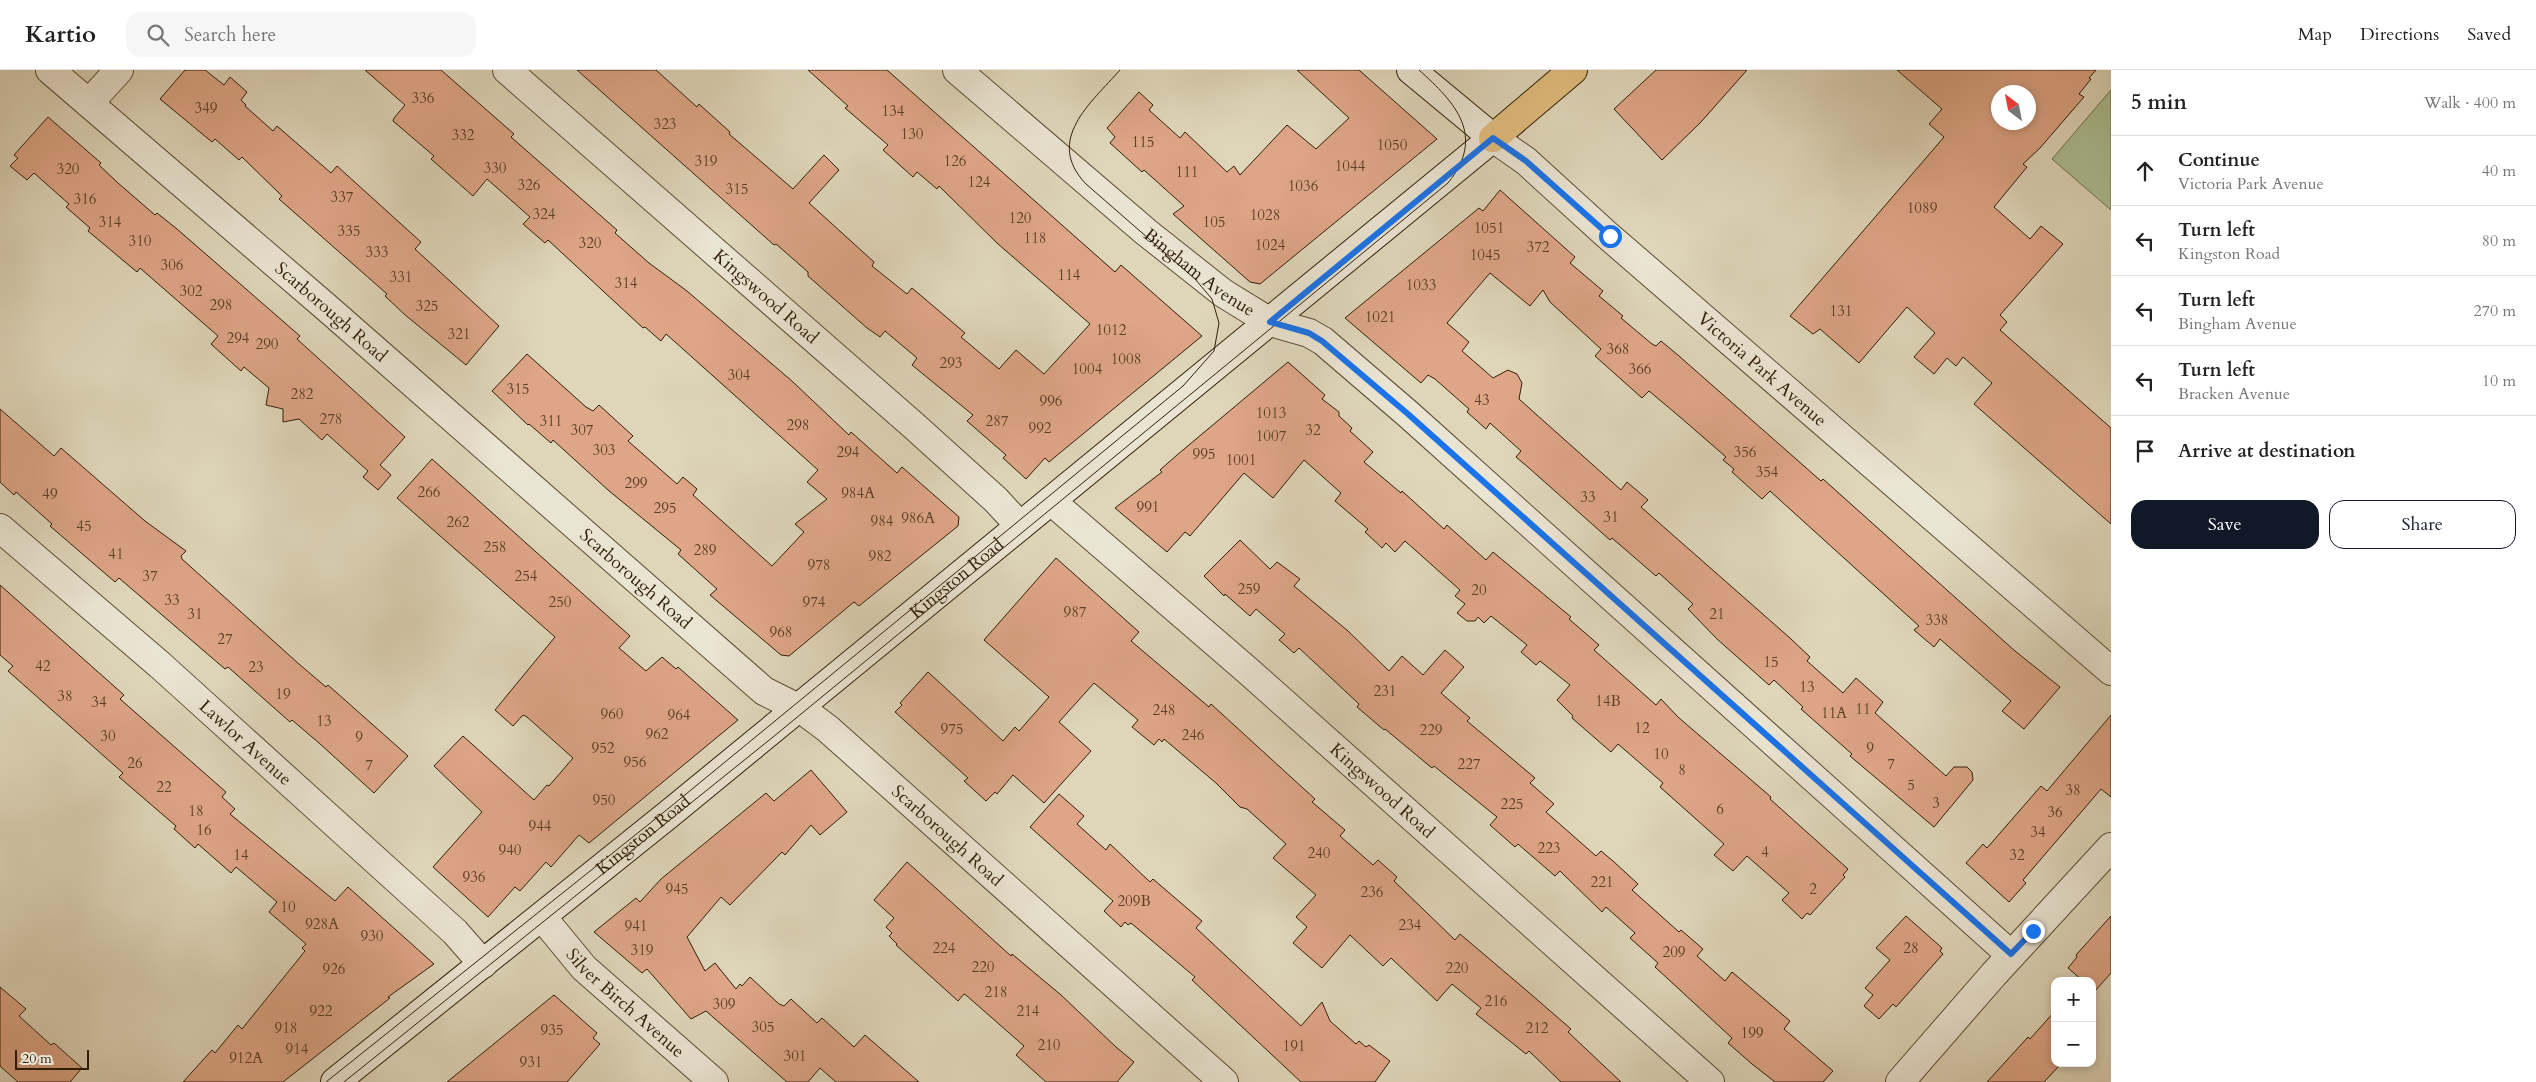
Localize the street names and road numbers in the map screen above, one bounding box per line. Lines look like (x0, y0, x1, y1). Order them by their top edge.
street label: Bingham Avenue (1138, 222, 1260, 322)
street label: Kingswood Road (708, 243, 824, 350)
street label: Scarborough Road (270, 256, 393, 368)
street label: Victoria Park Avenue (1692, 306, 1832, 432)
street label: Scarborough Road (574, 523, 698, 635)
street label: Kingston Road (904, 532, 1009, 624)
street label: Lawlor Avenue (194, 694, 297, 791)
street label: Kingswood Road (1324, 737, 1441, 844)
street label: Scarborough Road (886, 779, 1009, 892)
street label: Kingston Road (590, 789, 696, 881)
street label: Silver Birch Avenue (560, 943, 690, 1063)

